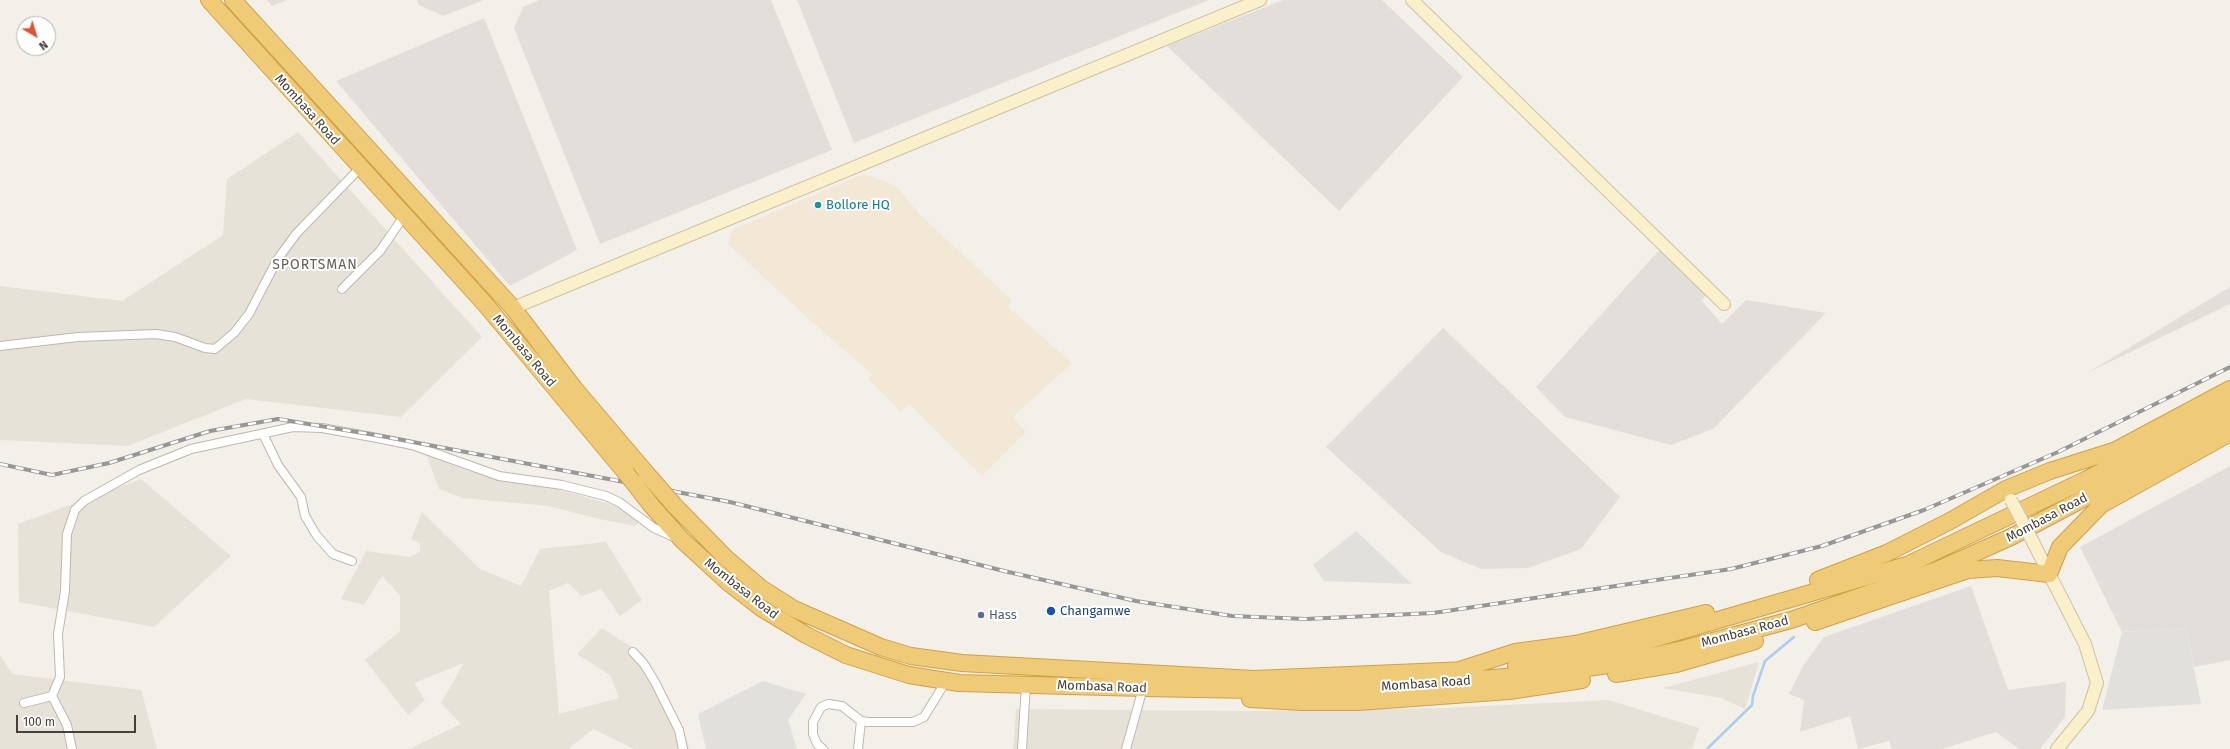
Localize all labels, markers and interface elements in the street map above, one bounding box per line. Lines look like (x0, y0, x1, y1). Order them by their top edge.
north arrow (16, 16, 56, 56)
text: N (36, 38, 50, 52)
street label: Mombasa Road (271, 71, 343, 149)
place label: Bollore HQ (826, 197, 890, 213)
marker: Bollore HQ (813, 200, 823, 210)
district label: SPORTSMAN (272, 257, 358, 273)
street label: Mombasa Road (489, 312, 559, 390)
street label: Mombasa Road (2004, 490, 2090, 546)
street label: Mombasa Road (701, 555, 781, 623)
place label: Changamwe (1060, 603, 1131, 619)
marker: Changamwe (1045, 605, 1057, 617)
place label: Hass (989, 607, 1017, 623)
marker: Hass (976, 610, 986, 620)
street label: Mombasa Road (1700, 613, 1790, 651)
street label: Mombasa Road (1381, 673, 1471, 695)
street label: Mombasa Road (1057, 678, 1147, 696)
scale bar (18, 707, 138, 733)
text: 100 m (23, 715, 55, 729)

